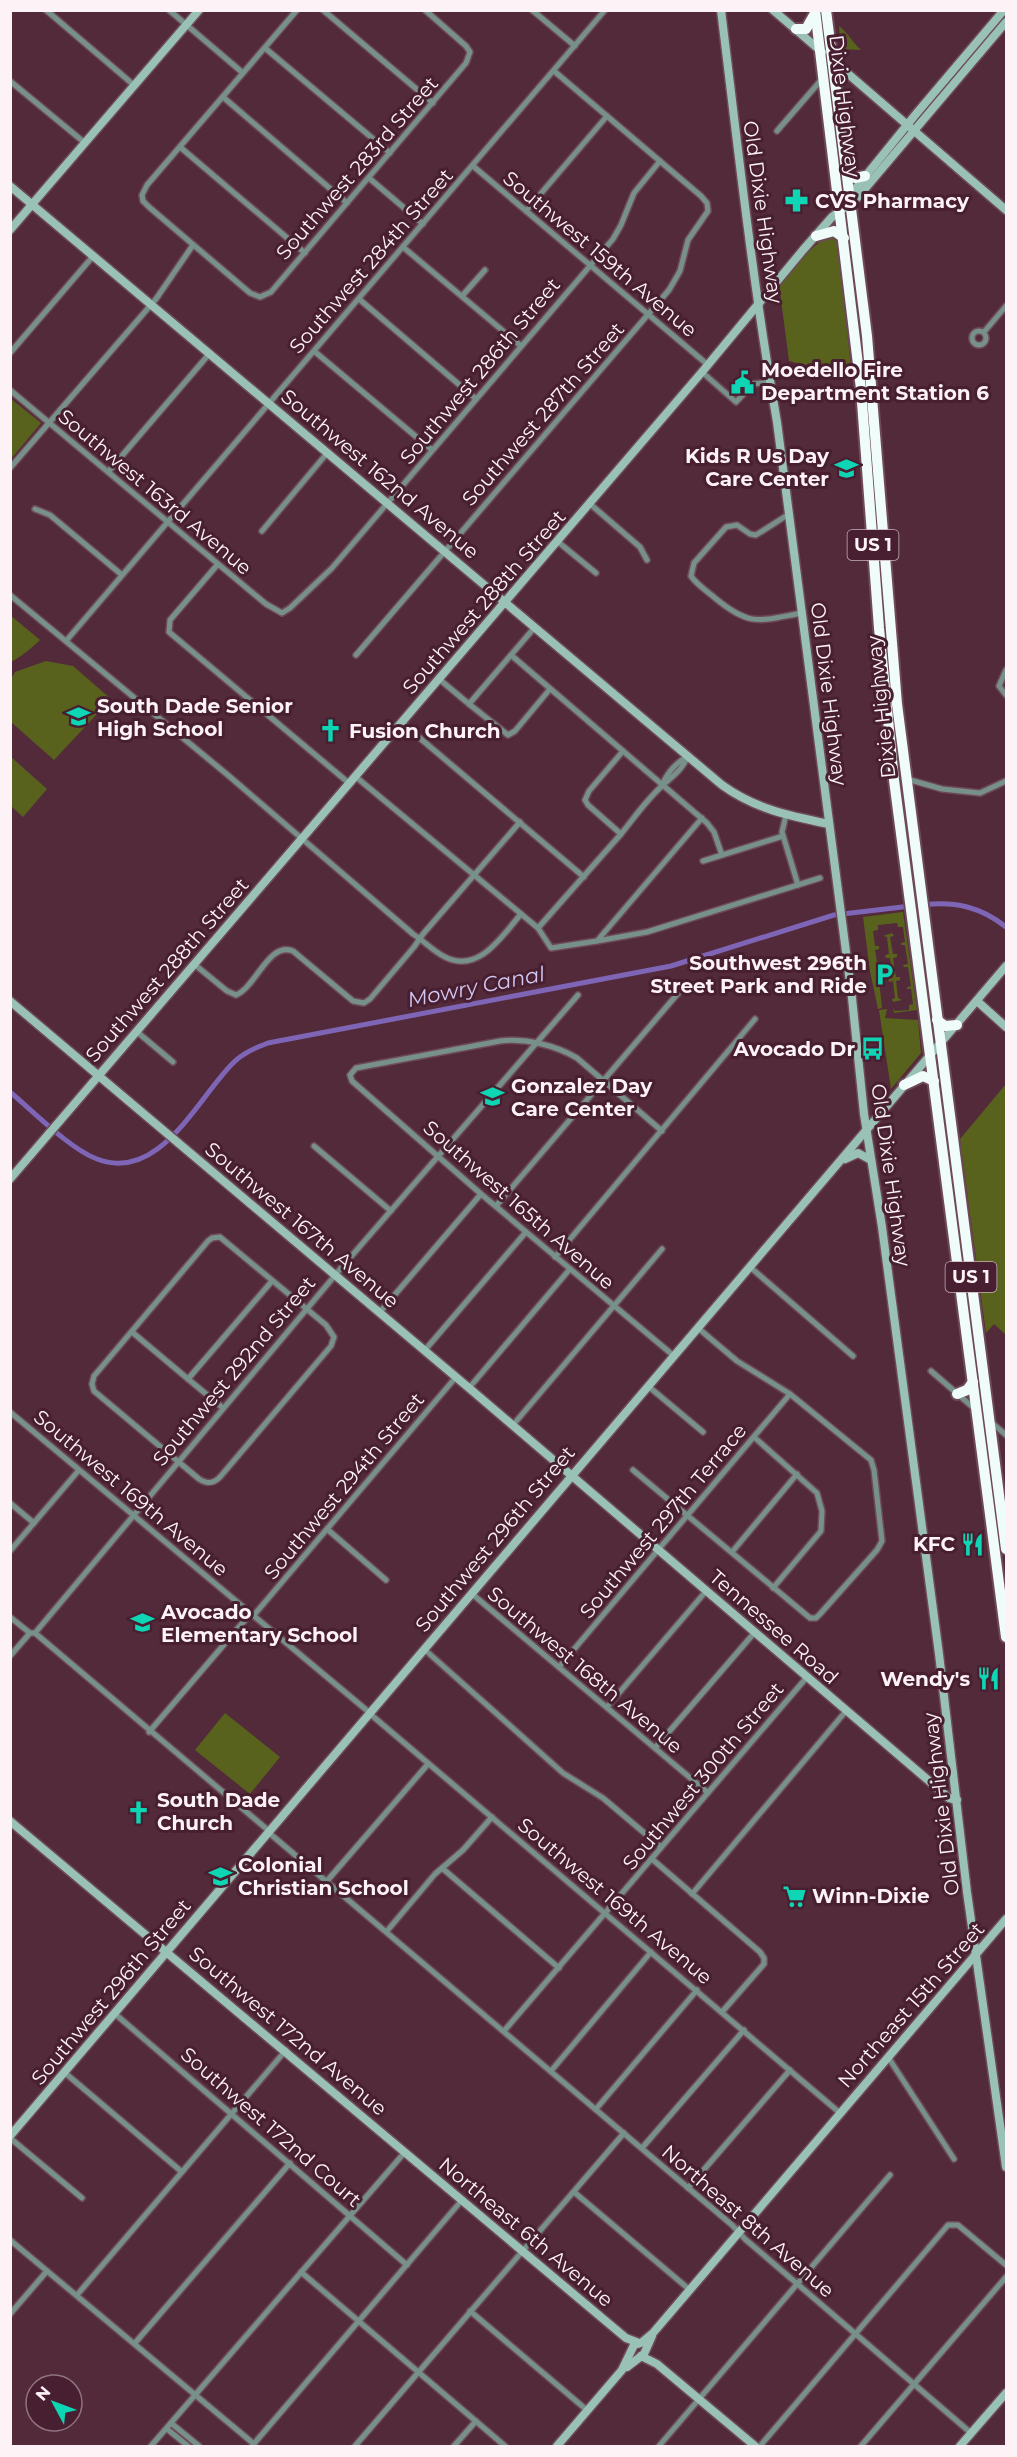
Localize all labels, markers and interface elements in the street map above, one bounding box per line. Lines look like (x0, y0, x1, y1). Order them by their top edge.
street label: Dixie Highway (824, 33, 866, 179)
street label: Southwest 283rd Street (271, 72, 443, 264)
street label: Old Dixie Highway (738, 119, 788, 305)
street label: Southwest 284th Street (284, 164, 458, 358)
street label: Southwest 159th Avenue (498, 166, 702, 342)
pharmacy icon: CVS Pharmacy (784, 188, 810, 214)
place label: CVS Pharmacy (815, 189, 970, 213)
street label: Southwest 286th Street (395, 273, 565, 469)
street label: Southwest 287th Street (457, 317, 629, 511)
place label: Moedello Fire Department Station 6 (761, 358, 989, 405)
public building icon: Moedello Fire Department Station 6 (730, 369, 756, 395)
street label: Southwest 162nd Avenue (276, 384, 484, 564)
street label: Southwest 163rd Avenue (53, 404, 257, 580)
place label: Kids R Us Day Care Center (685, 444, 830, 491)
school or university icon: Kids R Us Day Care Center (834, 455, 860, 481)
street label: Southwest 288th Street (397, 505, 571, 699)
road number: US 1 (848, 530, 898, 560)
street label: Old Dixie Highway (806, 601, 852, 787)
street label: Dixie Highway (862, 634, 900, 780)
place label: South Dade Senior High School (97, 694, 293, 741)
school or university icon: South Dade Senior High School (66, 704, 92, 730)
church icon: Fusion Church (318, 718, 344, 744)
place label: Fusion Church (349, 719, 501, 743)
street label: Southwest 288th Street (80, 873, 254, 1067)
place label: Southwest 296th Street Park and Ride (651, 951, 867, 998)
water label: Mowry Canal (405, 961, 547, 1012)
parking icon: Southwest 296th Street Park and Ride (872, 961, 898, 987)
bus stop icon: Avocado Dr (860, 1036, 886, 1062)
place label: Avocado Dr (733, 1037, 855, 1061)
place label: Gonzalez Day Care Center (511, 1074, 653, 1121)
street label: Old Dixie Highway (866, 1082, 916, 1268)
school or university icon: Gonzalez Day Care Center (480, 1084, 506, 1110)
street label: Southwest 165th Avenue (419, 1115, 619, 1295)
street label: Southwest 167th Avenue (200, 1137, 404, 1313)
road number: US 1 (946, 1262, 996, 1292)
street label: Southwest 292nd Street (148, 1271, 320, 1471)
street label: Southwest 294th Street (259, 1388, 429, 1584)
street label: Southwest 169th Avenue (29, 1405, 233, 1581)
street label: Southwest 297th Terrace (575, 1419, 751, 1623)
street label: Southwest 296th Street (410, 1441, 580, 1637)
restaurant icon: KFC (960, 1531, 986, 1557)
place label: KFC (913, 1532, 956, 1556)
street label: Tennessee Road (705, 1565, 843, 1689)
street label: Southwest 168th Avenue (483, 1582, 687, 1758)
place label: Avocado Elementary School (160, 1600, 358, 1647)
school or university icon: Avocado Elementary School (130, 1610, 156, 1636)
restaurant icon: Wendy's (975, 1666, 1001, 1692)
place label: Wendy's (880, 1667, 970, 1691)
street label: Southwest 300th Street (617, 1677, 789, 1875)
street label: Old Dixie Highway (918, 1711, 964, 1897)
place label: South Dade Church (157, 1788, 280, 1835)
church icon: South Dade Church (126, 1799, 152, 1825)
street label: Southwest 169th Avenue (513, 1813, 717, 1989)
place label: Colonial Christian School (238, 1853, 409, 1900)
school or university icon: Colonial Christian School (207, 1864, 233, 1890)
supermarket icon: Winn-Dixie (781, 1883, 807, 1909)
place label: Winn-Dixie (812, 1884, 930, 1908)
street label: Southwest 296th Street (26, 1894, 196, 2090)
street label: Northeast 15th Street (833, 1917, 989, 2093)
street label: Southwest 172nd Avenue (184, 1941, 392, 2121)
street label: Southwest 172nd Court (176, 2042, 366, 2212)
street label: Northeast 8th Avenue (657, 2140, 839, 2302)
street label: Northeast 6th Avenue (434, 2152, 618, 2312)
north arrow (24, 2373, 84, 2433)
text: N (32, 2382, 54, 2405)

